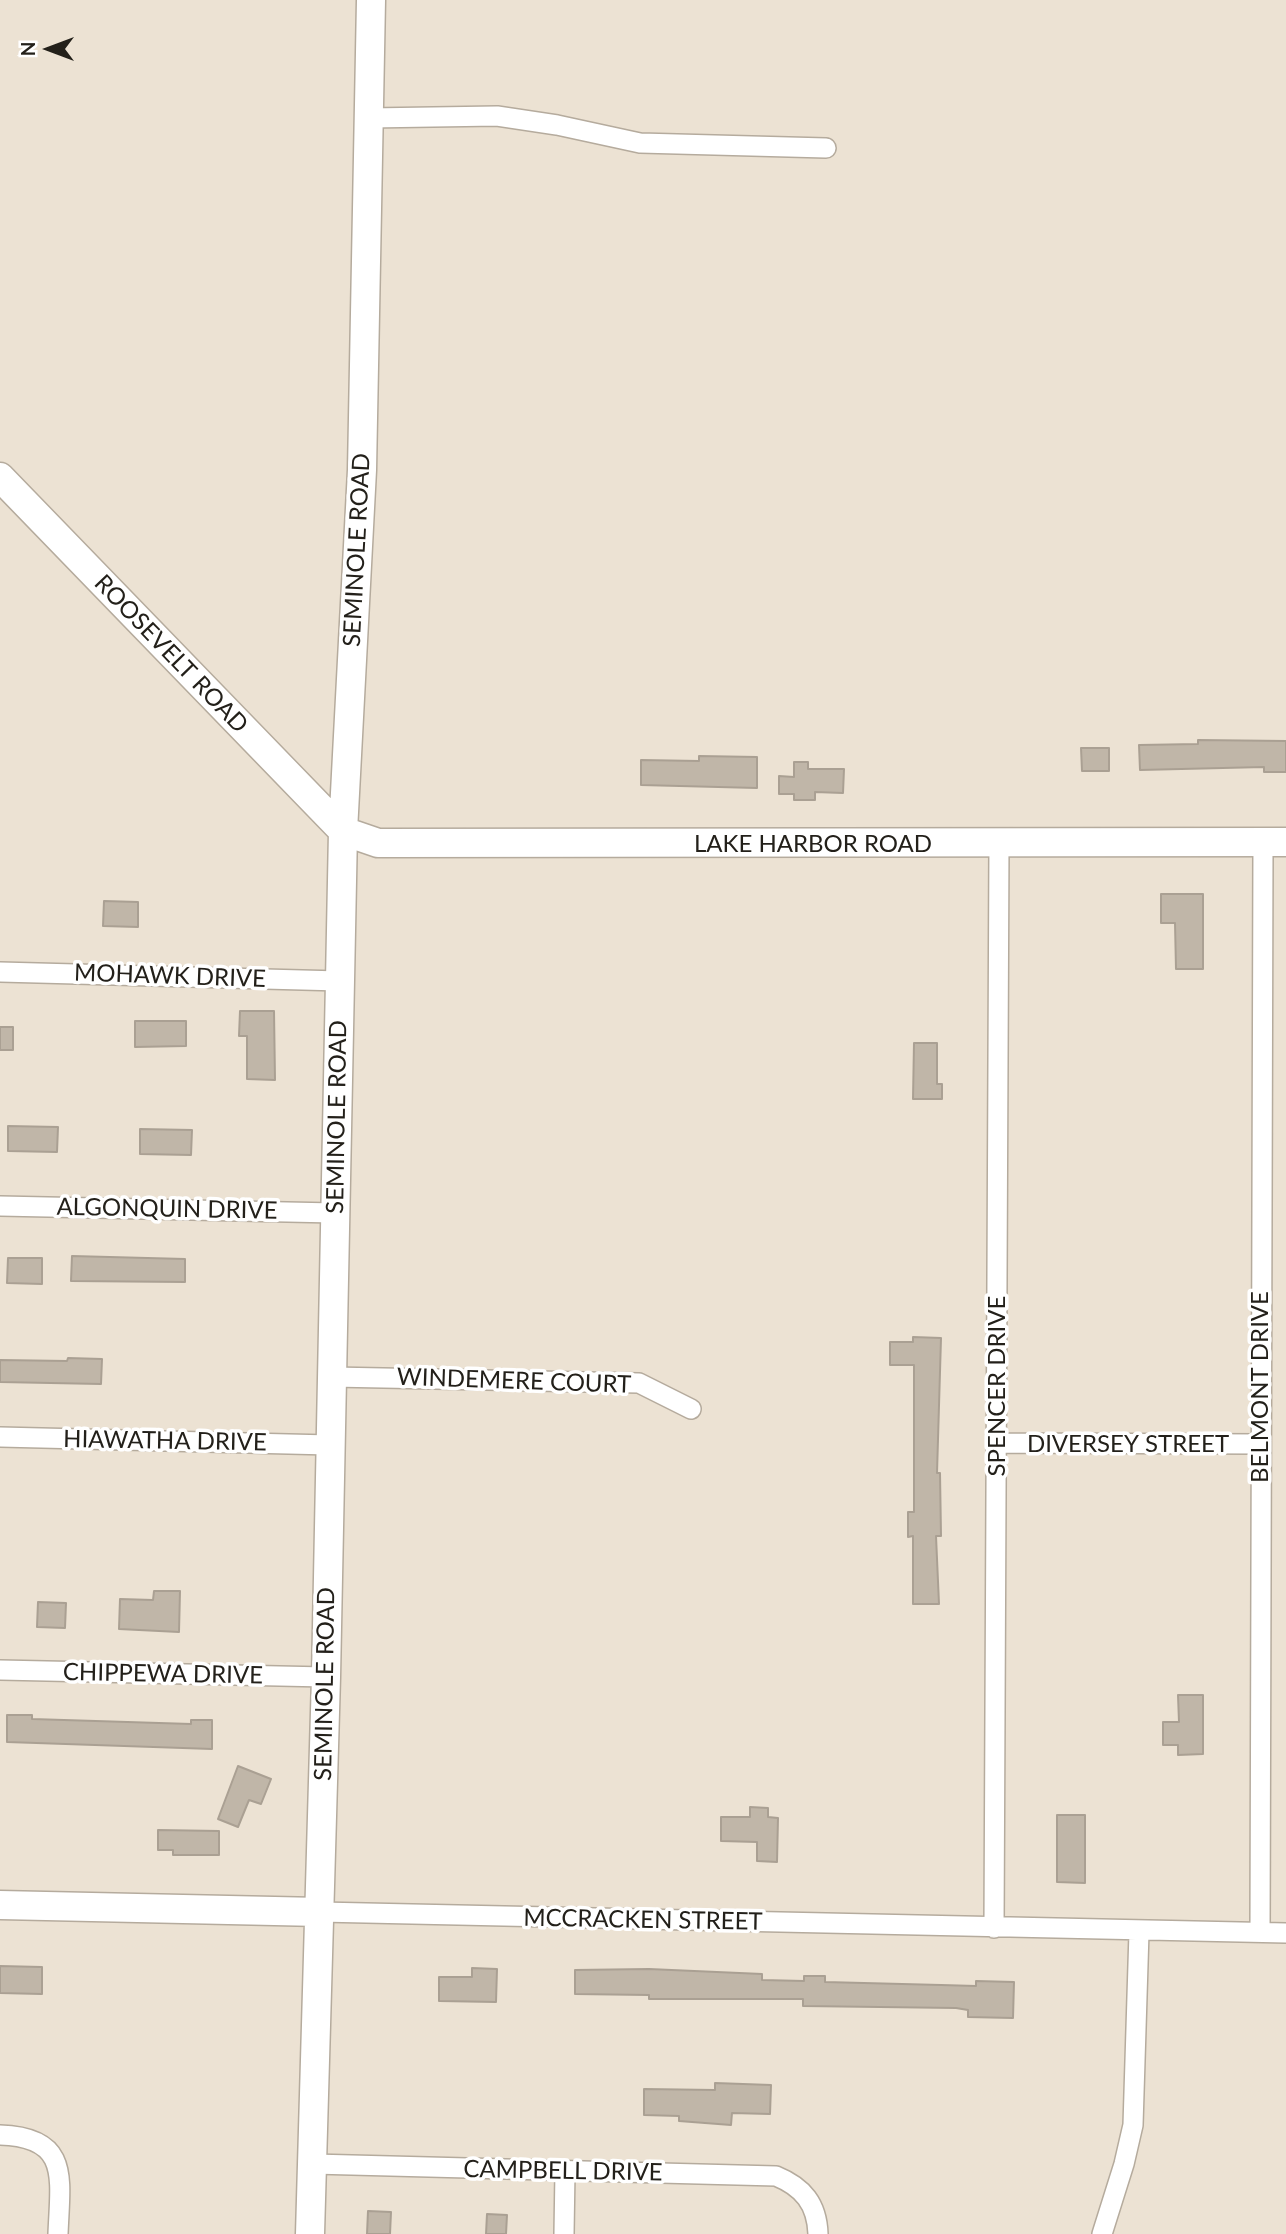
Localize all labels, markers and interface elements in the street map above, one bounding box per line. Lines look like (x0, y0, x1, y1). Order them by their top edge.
north arrow (14, 14, 84, 84)
text: N (16, 42, 39, 56)
street label: SEMINOLE ROAD (338, 452, 376, 648)
street label: ROOSEVELT ROAD (88, 569, 254, 739)
street label: LAKE HARBOR ROAD (694, 830, 932, 858)
street label: MOHAWK DRIVE (74, 958, 266, 994)
street label: SEMINOLE ROAD (321, 1020, 353, 1214)
street label: ALGONQUIN DRIVE (56, 1193, 278, 1225)
street label: BELMONT DRIVE (1246, 1291, 1274, 1483)
street label: SPENCER DRIVE (983, 1296, 1011, 1476)
street label: WINDEMERE COURT (396, 1363, 632, 1399)
street label: HIAWATHA DRIVE (63, 1425, 267, 1457)
street label: DIVERSEY STREET (1027, 1430, 1229, 1458)
street label: SEMINOLE ROAD (309, 1587, 341, 1781)
street label: CHIPPEWA DRIVE (63, 1658, 263, 1690)
street label: MCCRACKEN STREET (523, 1904, 763, 1936)
street label: CAMPBELL DRIVE (463, 2155, 663, 2187)

